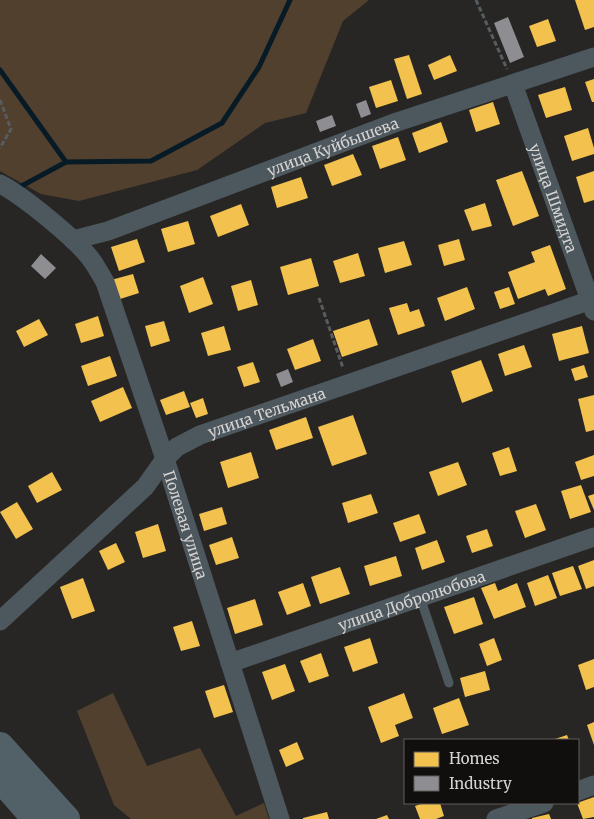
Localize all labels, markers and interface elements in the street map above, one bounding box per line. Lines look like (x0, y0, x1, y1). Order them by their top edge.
street label: улица Куйбышева (264, 113, 401, 180)
street label: улица Шмидта (525, 141, 582, 255)
street label: улица Тельмана (205, 383, 328, 441)
street label: Полевая улица (160, 468, 212, 581)
street label: улица Добролюбова (335, 566, 487, 634)
legend (404, 739, 579, 804)
text: Homes (449, 749, 500, 768)
text: Industry (449, 774, 512, 793)

